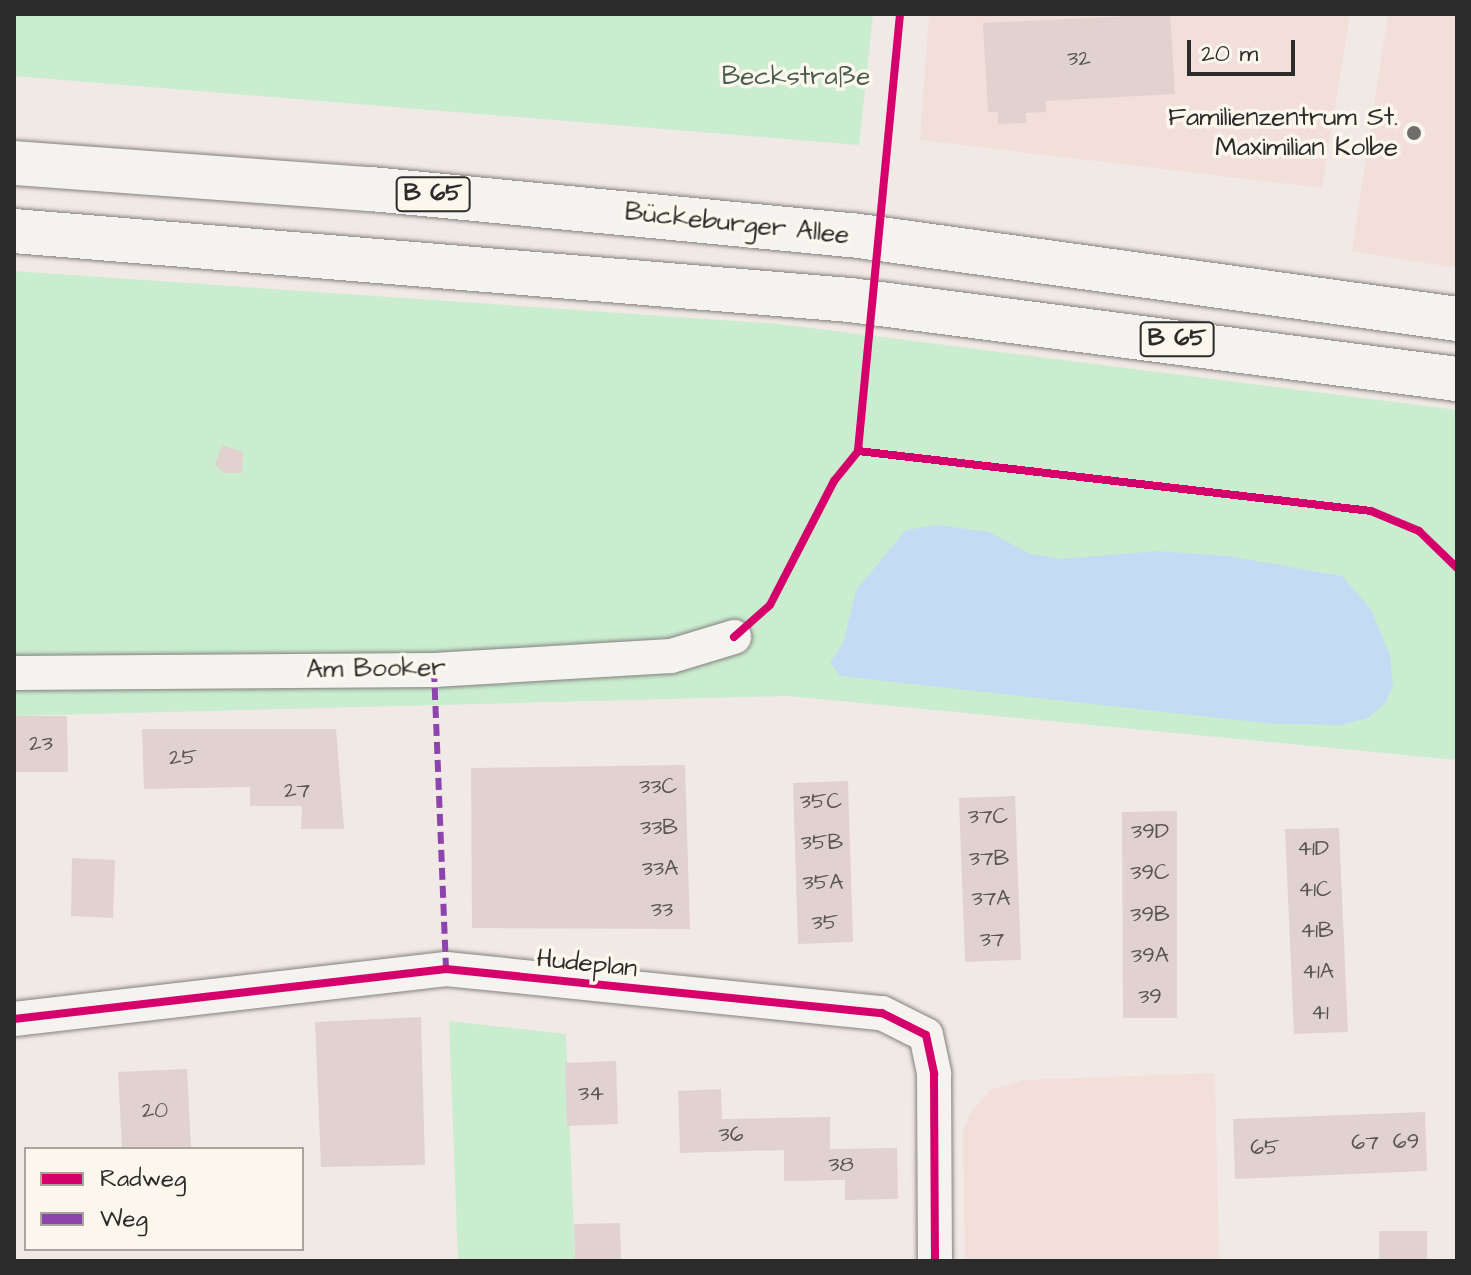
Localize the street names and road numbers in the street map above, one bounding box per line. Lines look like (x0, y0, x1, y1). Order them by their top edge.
road number: B 65 (395, 174, 471, 214)
street label: Bückeburger Allee (623, 197, 851, 251)
road number: B 65 (1139, 319, 1215, 359)
street label: Am Booker (306, 652, 446, 686)
street label: Hudeplan (535, 943, 639, 985)

